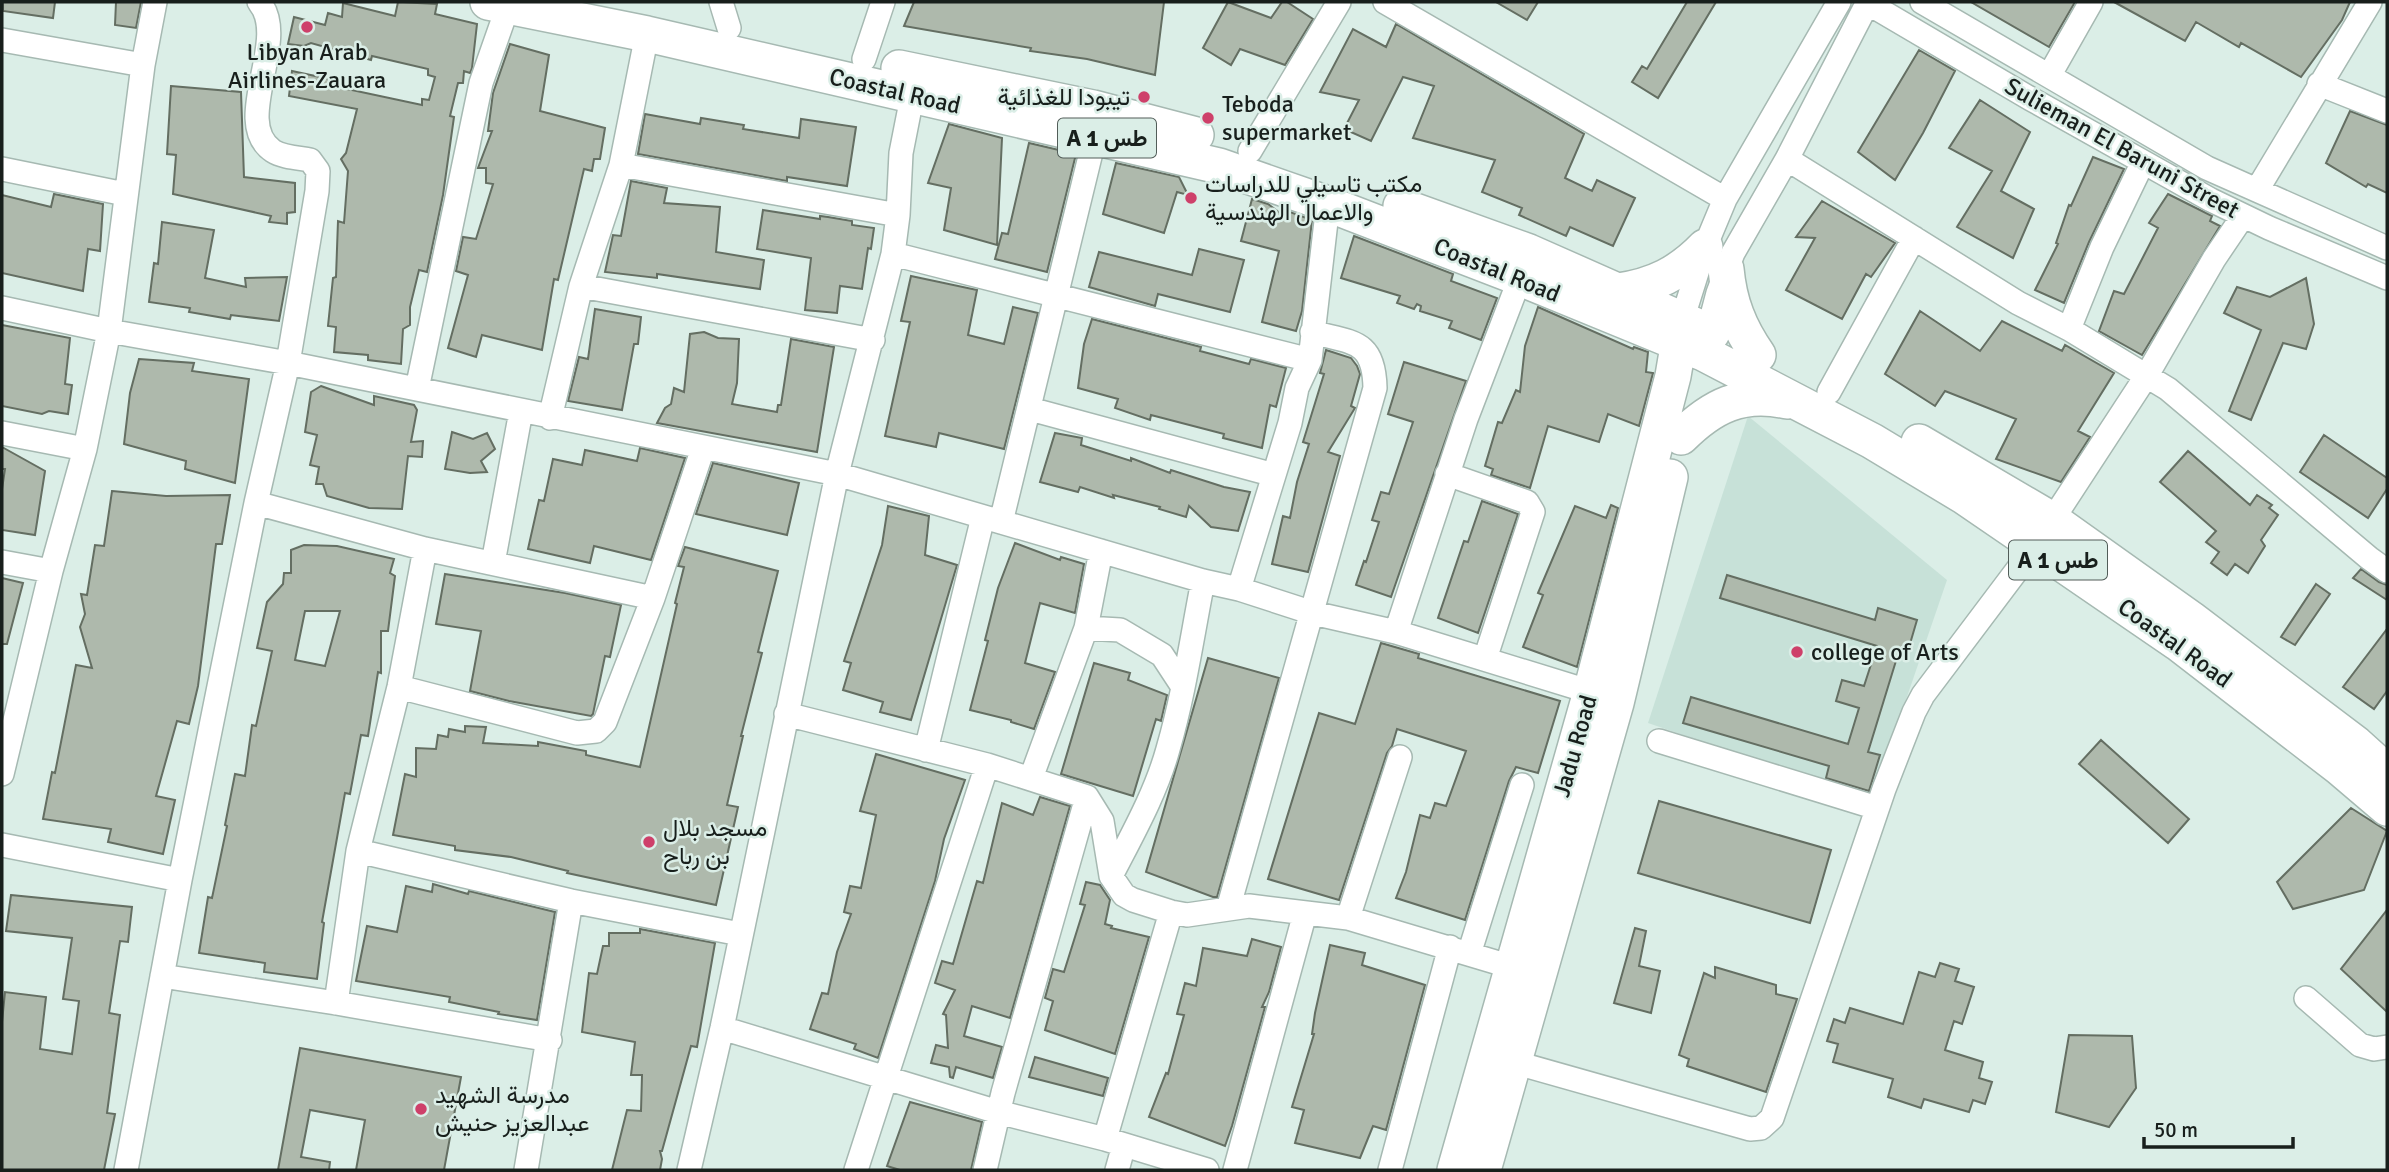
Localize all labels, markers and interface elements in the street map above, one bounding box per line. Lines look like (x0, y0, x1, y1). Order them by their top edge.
marker: Libyan Arab Airlines-Zauara (299, 19, 315, 35)
place label: Libyan Arab Airlines-Zauara (228, 37, 386, 95)
street label: Coastal Road (826, 61, 964, 121)
street label: Sulieman El Baruni Street (1999, 71, 2245, 225)
place label: تيبودا للغذائية (997, 82, 1130, 112)
marker: تيبودا للغذائية (1136, 89, 1152, 105)
place label: Teboda supermarket (1222, 89, 1351, 147)
marker: Teboda supermarket (1200, 110, 1216, 126)
road number: A 1 طس (1058, 119, 1156, 158)
place label: مكتب تاسيلي للدراسات والاعمال الهندسية (1205, 169, 1422, 227)
marker: مكتب تاسيلي للدراسات والاعمال الهندسية (1183, 190, 1199, 206)
street label: Coastal Road (1429, 231, 1565, 309)
road number: A 1 طس (2009, 540, 2107, 580)
street label: Coastal Road (2112, 592, 2238, 694)
place label: college of Arts (1811, 637, 1959, 667)
marker: college of Arts (1789, 644, 1805, 660)
street label: Jadu Road (1546, 692, 1604, 800)
place label: مسجد بلال بن رباح (663, 813, 767, 872)
marker: مسجد بلال بن رباح (641, 834, 657, 850)
place label: مدرسة الشهيد عبدالعزيز حنيش (435, 1080, 589, 1138)
marker: مدرسة الشهيد عبدالعزيز حنيش (413, 1101, 429, 1117)
scale bar (2144, 1106, 2293, 1150)
text: 50 m (2154, 1117, 2198, 1143)

